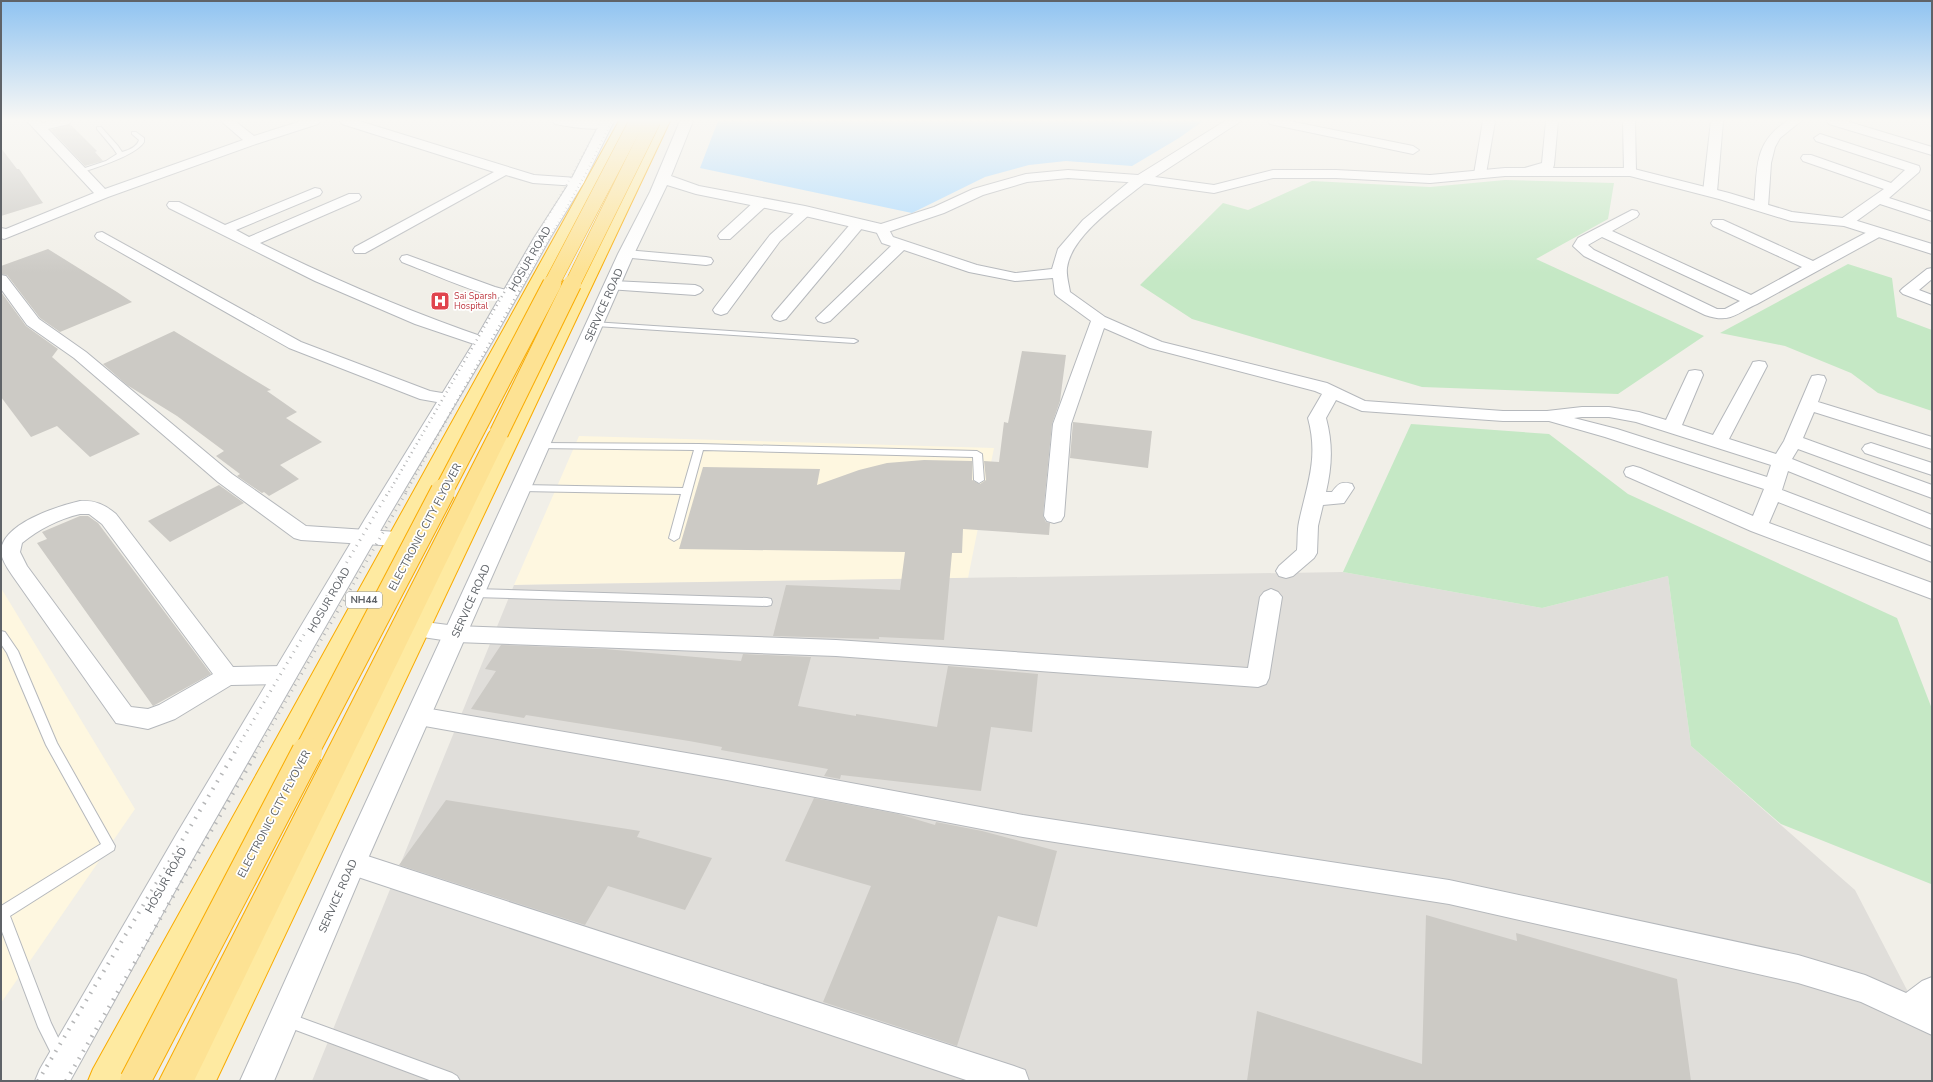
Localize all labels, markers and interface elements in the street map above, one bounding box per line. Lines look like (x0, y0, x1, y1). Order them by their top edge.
street label: HOSUR ROAD (505, 223, 555, 295)
street label: SERVICE ROAD (581, 266, 627, 344)
hospital icon: Sai Sparsh Hospital (429, 290, 451, 312)
place label: Sai Sparsh Hospital (454, 290, 497, 312)
street label: ELECTRONIC CITY FLYOVER (385, 460, 465, 593)
street label: SERVICE ROAD (448, 562, 494, 640)
street label: HOSUR ROAD (304, 564, 354, 636)
road number: NH44 (346, 592, 382, 608)
street label: ELECTRONIC CITY FLYOVER (234, 747, 314, 880)
street label: HOSUR ROAD (142, 844, 190, 916)
street label: SERVICE ROAD (315, 857, 361, 935)

